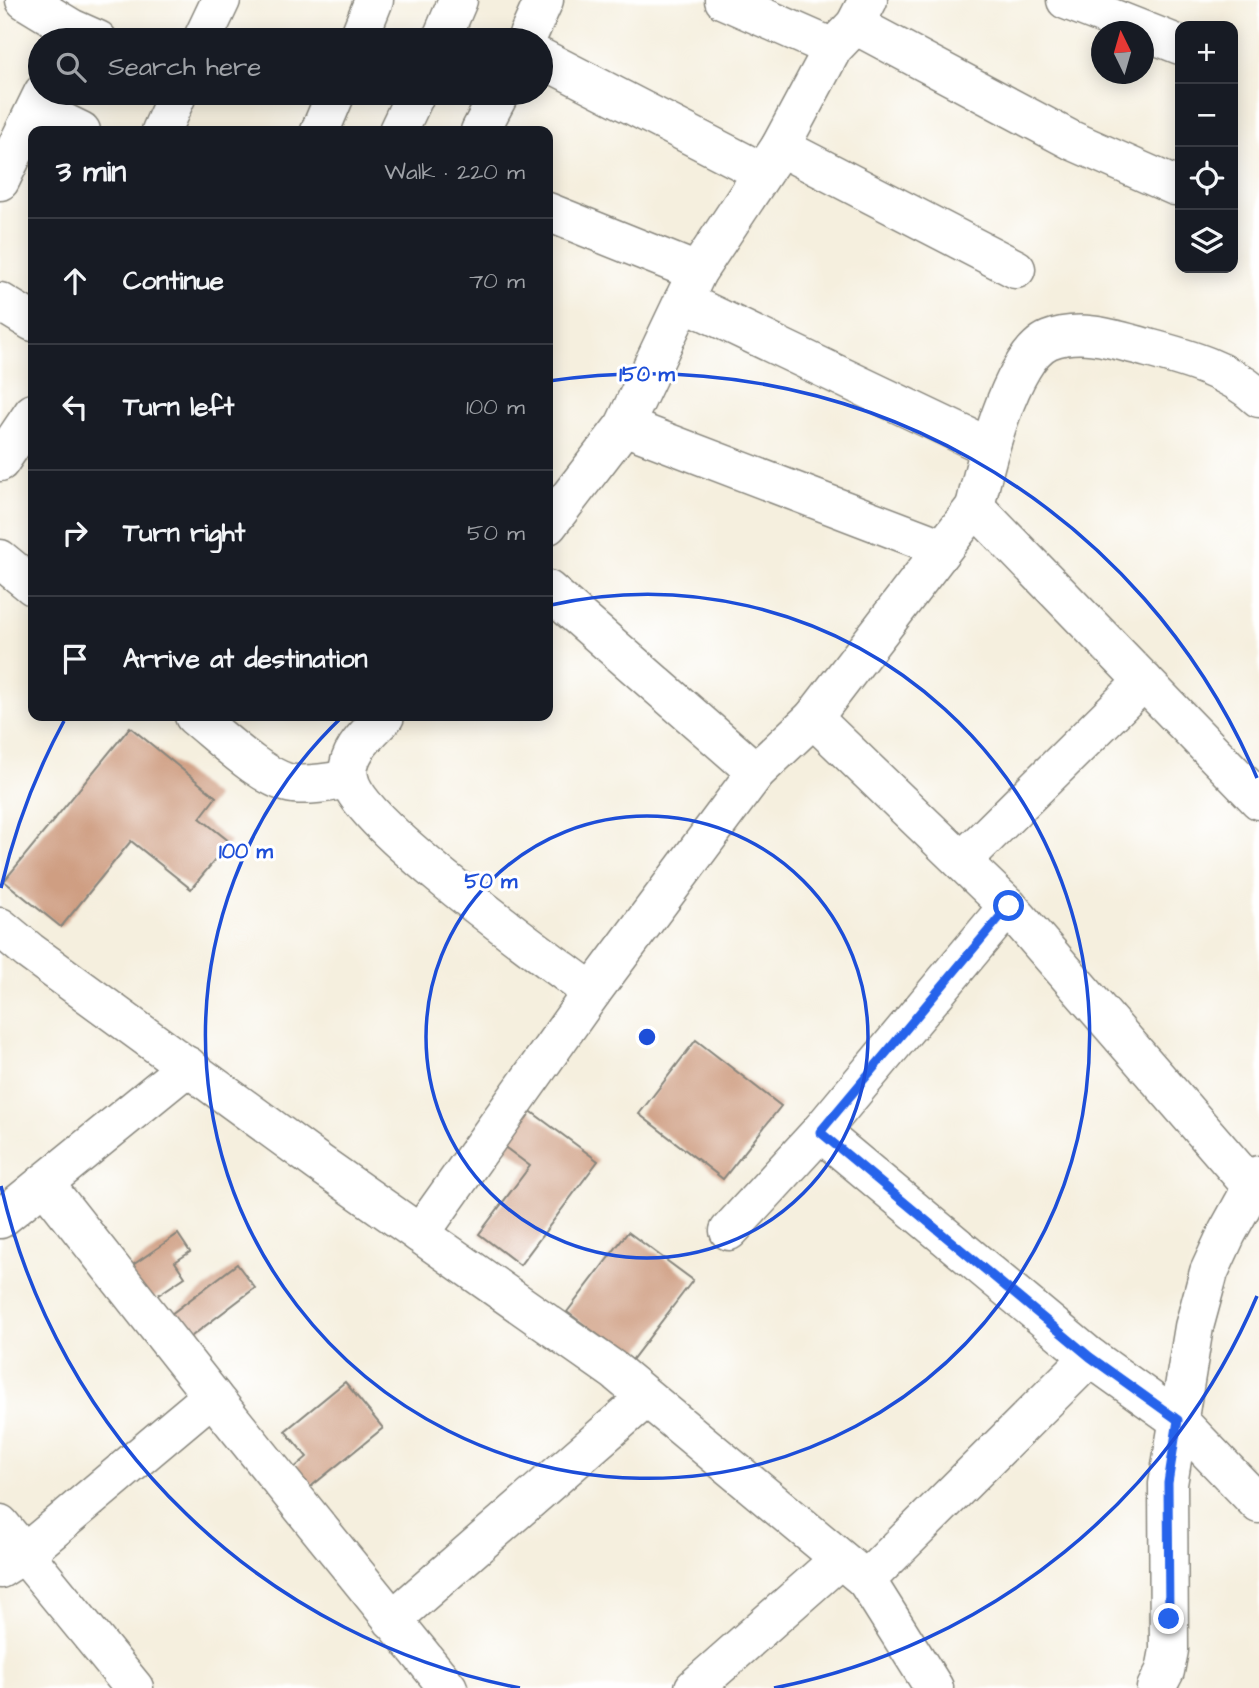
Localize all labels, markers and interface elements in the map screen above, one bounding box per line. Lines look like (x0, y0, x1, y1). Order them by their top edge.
north arrow (1091, 21, 1154, 84)
map controls (1175, 21, 1238, 273)
button: + (1175, 21, 1238, 84)
search box (28, 28, 553, 105)
icon: search (52, 48, 90, 86)
text: Search here (108, 49, 261, 85)
button: − (1175, 84, 1238, 147)
button: locate (1175, 147, 1238, 210)
text: 3 min (56, 151, 126, 193)
text: Walk · 220 m (384, 156, 525, 188)
button: layers (1175, 210, 1238, 273)
icon: ahead (56, 262, 94, 300)
text: Continue (123, 263, 224, 299)
text: 70 m (469, 265, 525, 297)
text: 150 m (619, 360, 675, 389)
icon: left (56, 388, 94, 426)
text: Turn left (123, 389, 234, 425)
text: 100 m (466, 391, 525, 423)
icon: right (56, 514, 94, 552)
text: Turn right (123, 515, 245, 551)
text: 50 m (467, 517, 525, 549)
icon: arrive (56, 640, 94, 678)
text: Arrive at destination (123, 641, 368, 677)
text: 100 m (219, 837, 274, 866)
text: 50 m (465, 867, 518, 896)
route start (993, 890, 1024, 921)
centre of rings (635, 1025, 659, 1049)
route end (1153, 1603, 1184, 1634)

